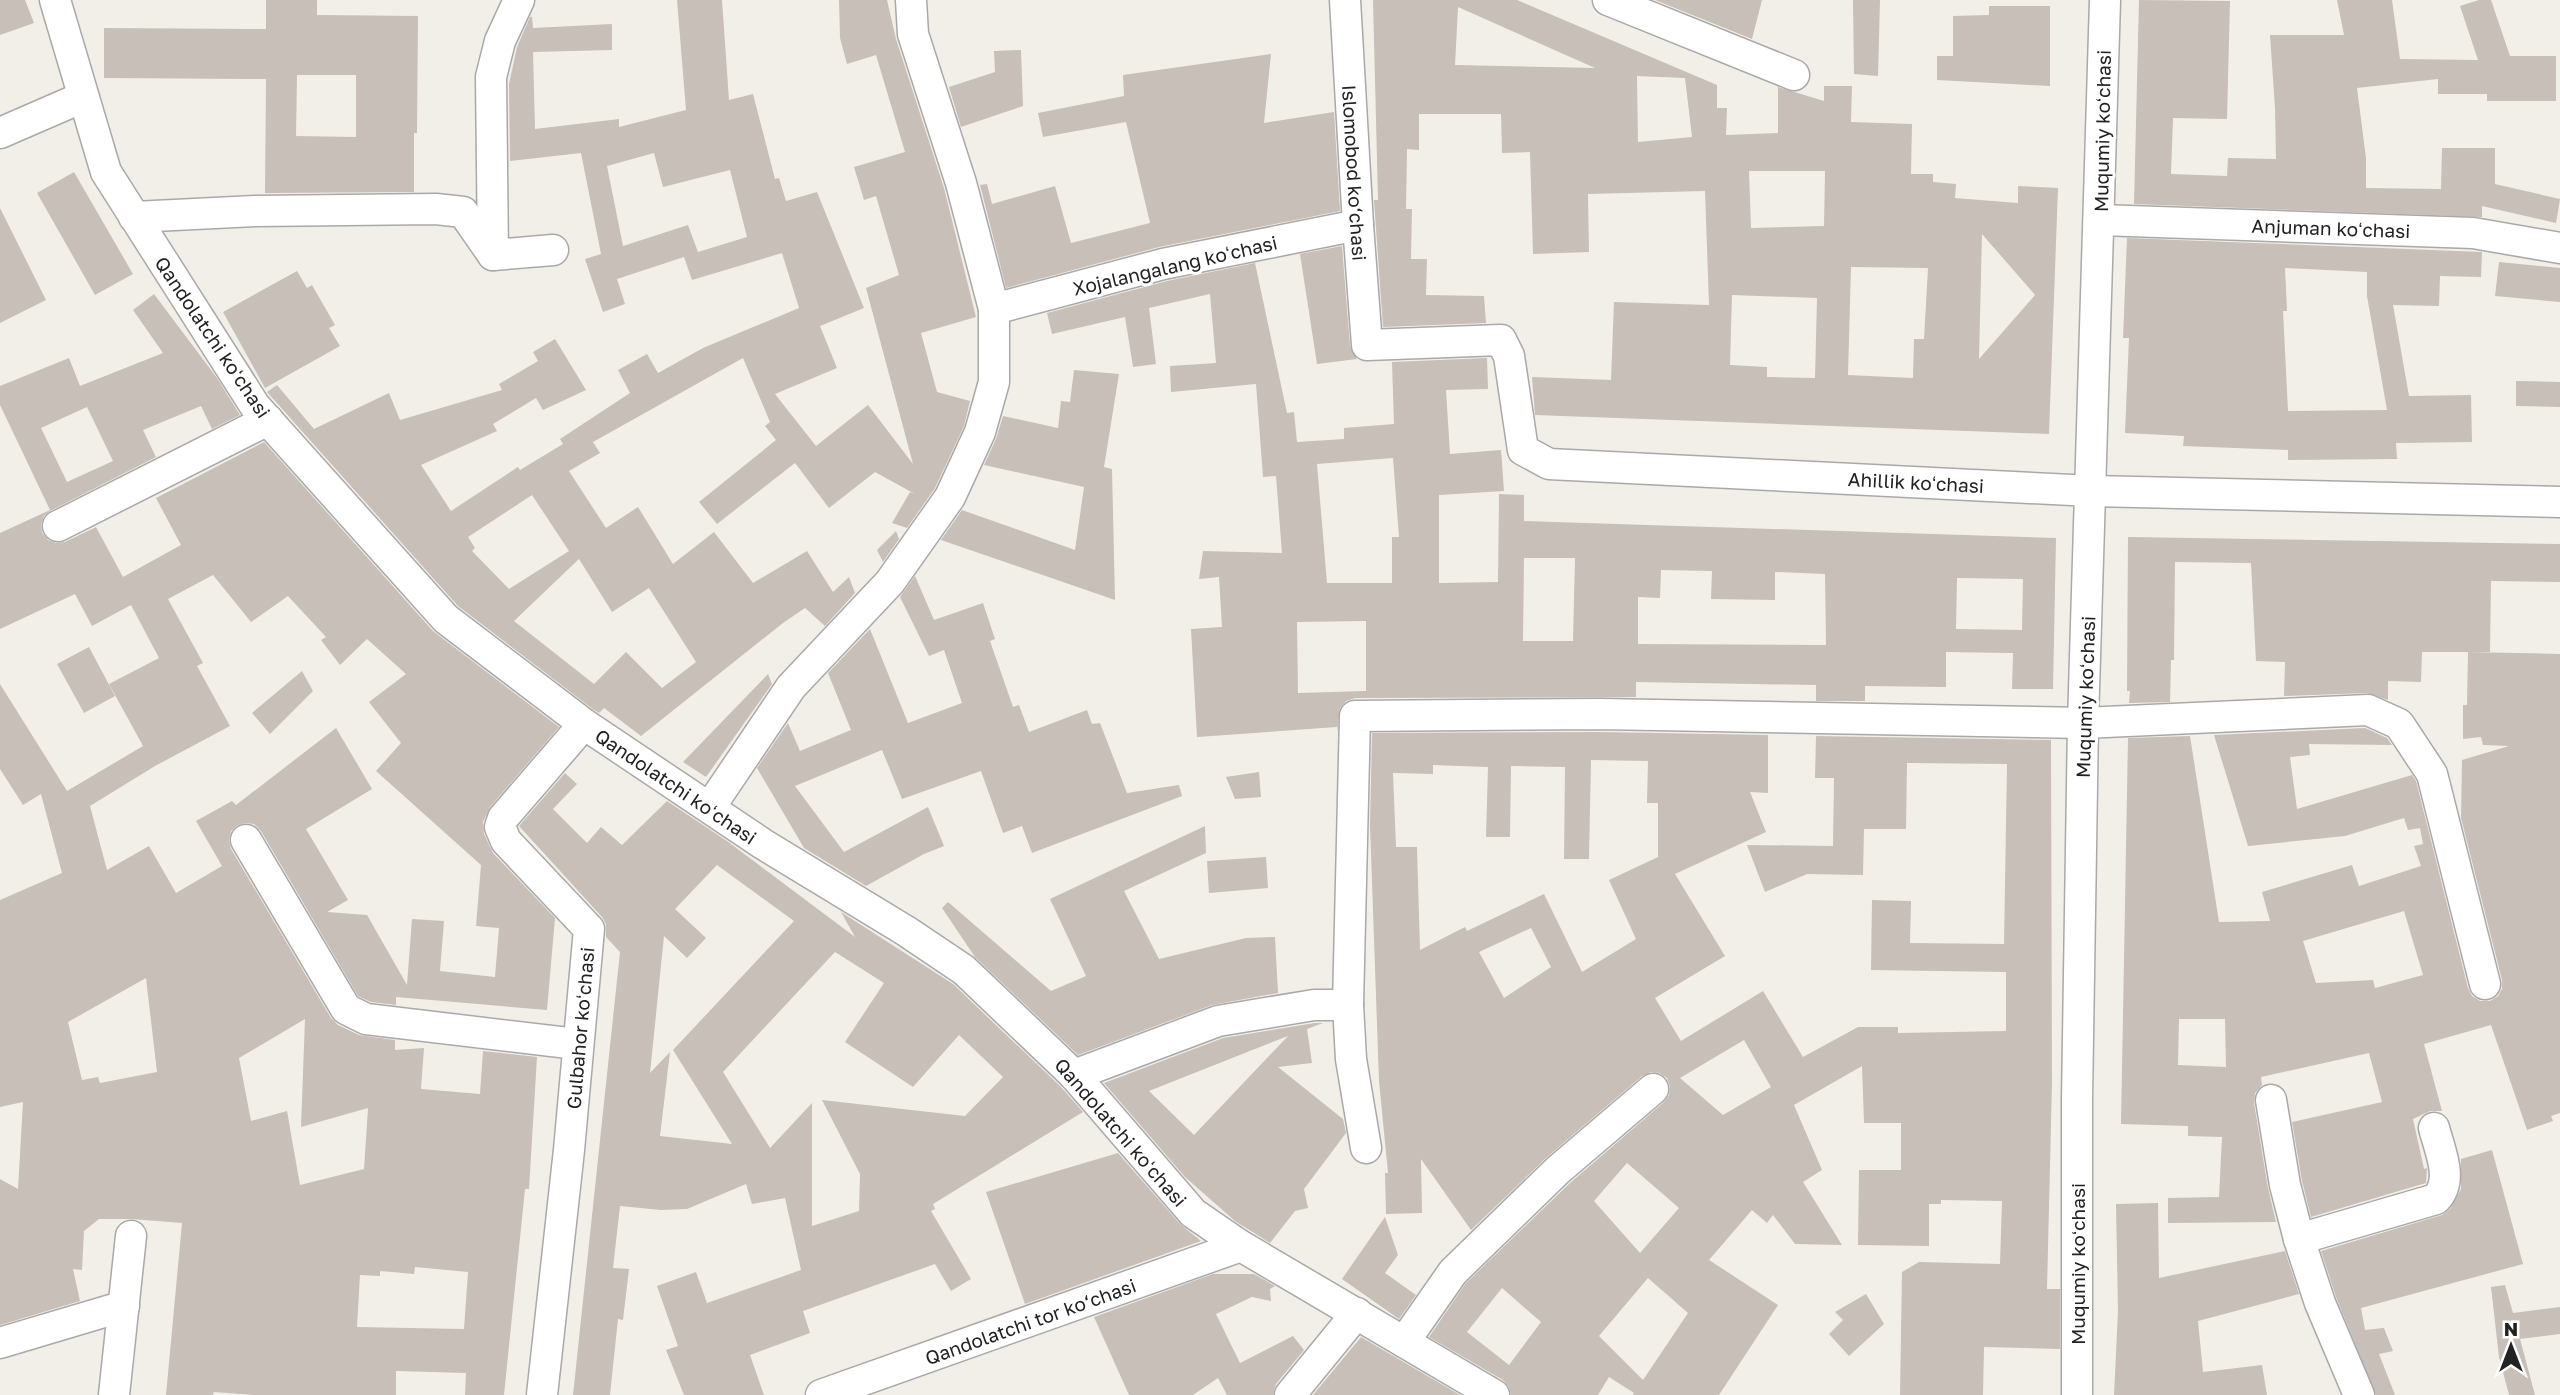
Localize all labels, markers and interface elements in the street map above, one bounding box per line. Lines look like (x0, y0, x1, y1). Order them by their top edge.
street label: Muqumiy koʻchasi (2089, 50, 2115, 212)
street label: Islomobod ko‘chasi (1338, 84, 1372, 262)
street label: Anjuman koʻchasi (2251, 214, 2411, 242)
street label: Xojalangalang koʻchasi (1071, 230, 1279, 300)
street label: Qandolatchi koʻchasi (150, 252, 276, 422)
street label: Ahillik koʻchasi (1847, 467, 1985, 497)
street label: Muqumiy koʻchasi (2071, 616, 2099, 778)
street label: Qandolatchi koʻchasi (591, 723, 761, 849)
street label: Gulbahor koʻchasi (561, 946, 599, 1110)
street label: Qandolatchi koʻchasi (1050, 1053, 1192, 1211)
street label: Muqumiy koʻchasi (2066, 1183, 2089, 1345)
street label: Qandolatchi tor ko‘chasi (922, 1273, 1139, 1369)
north arrow (2476, 1311, 2546, 1381)
text: N (2504, 1317, 2518, 1340)

